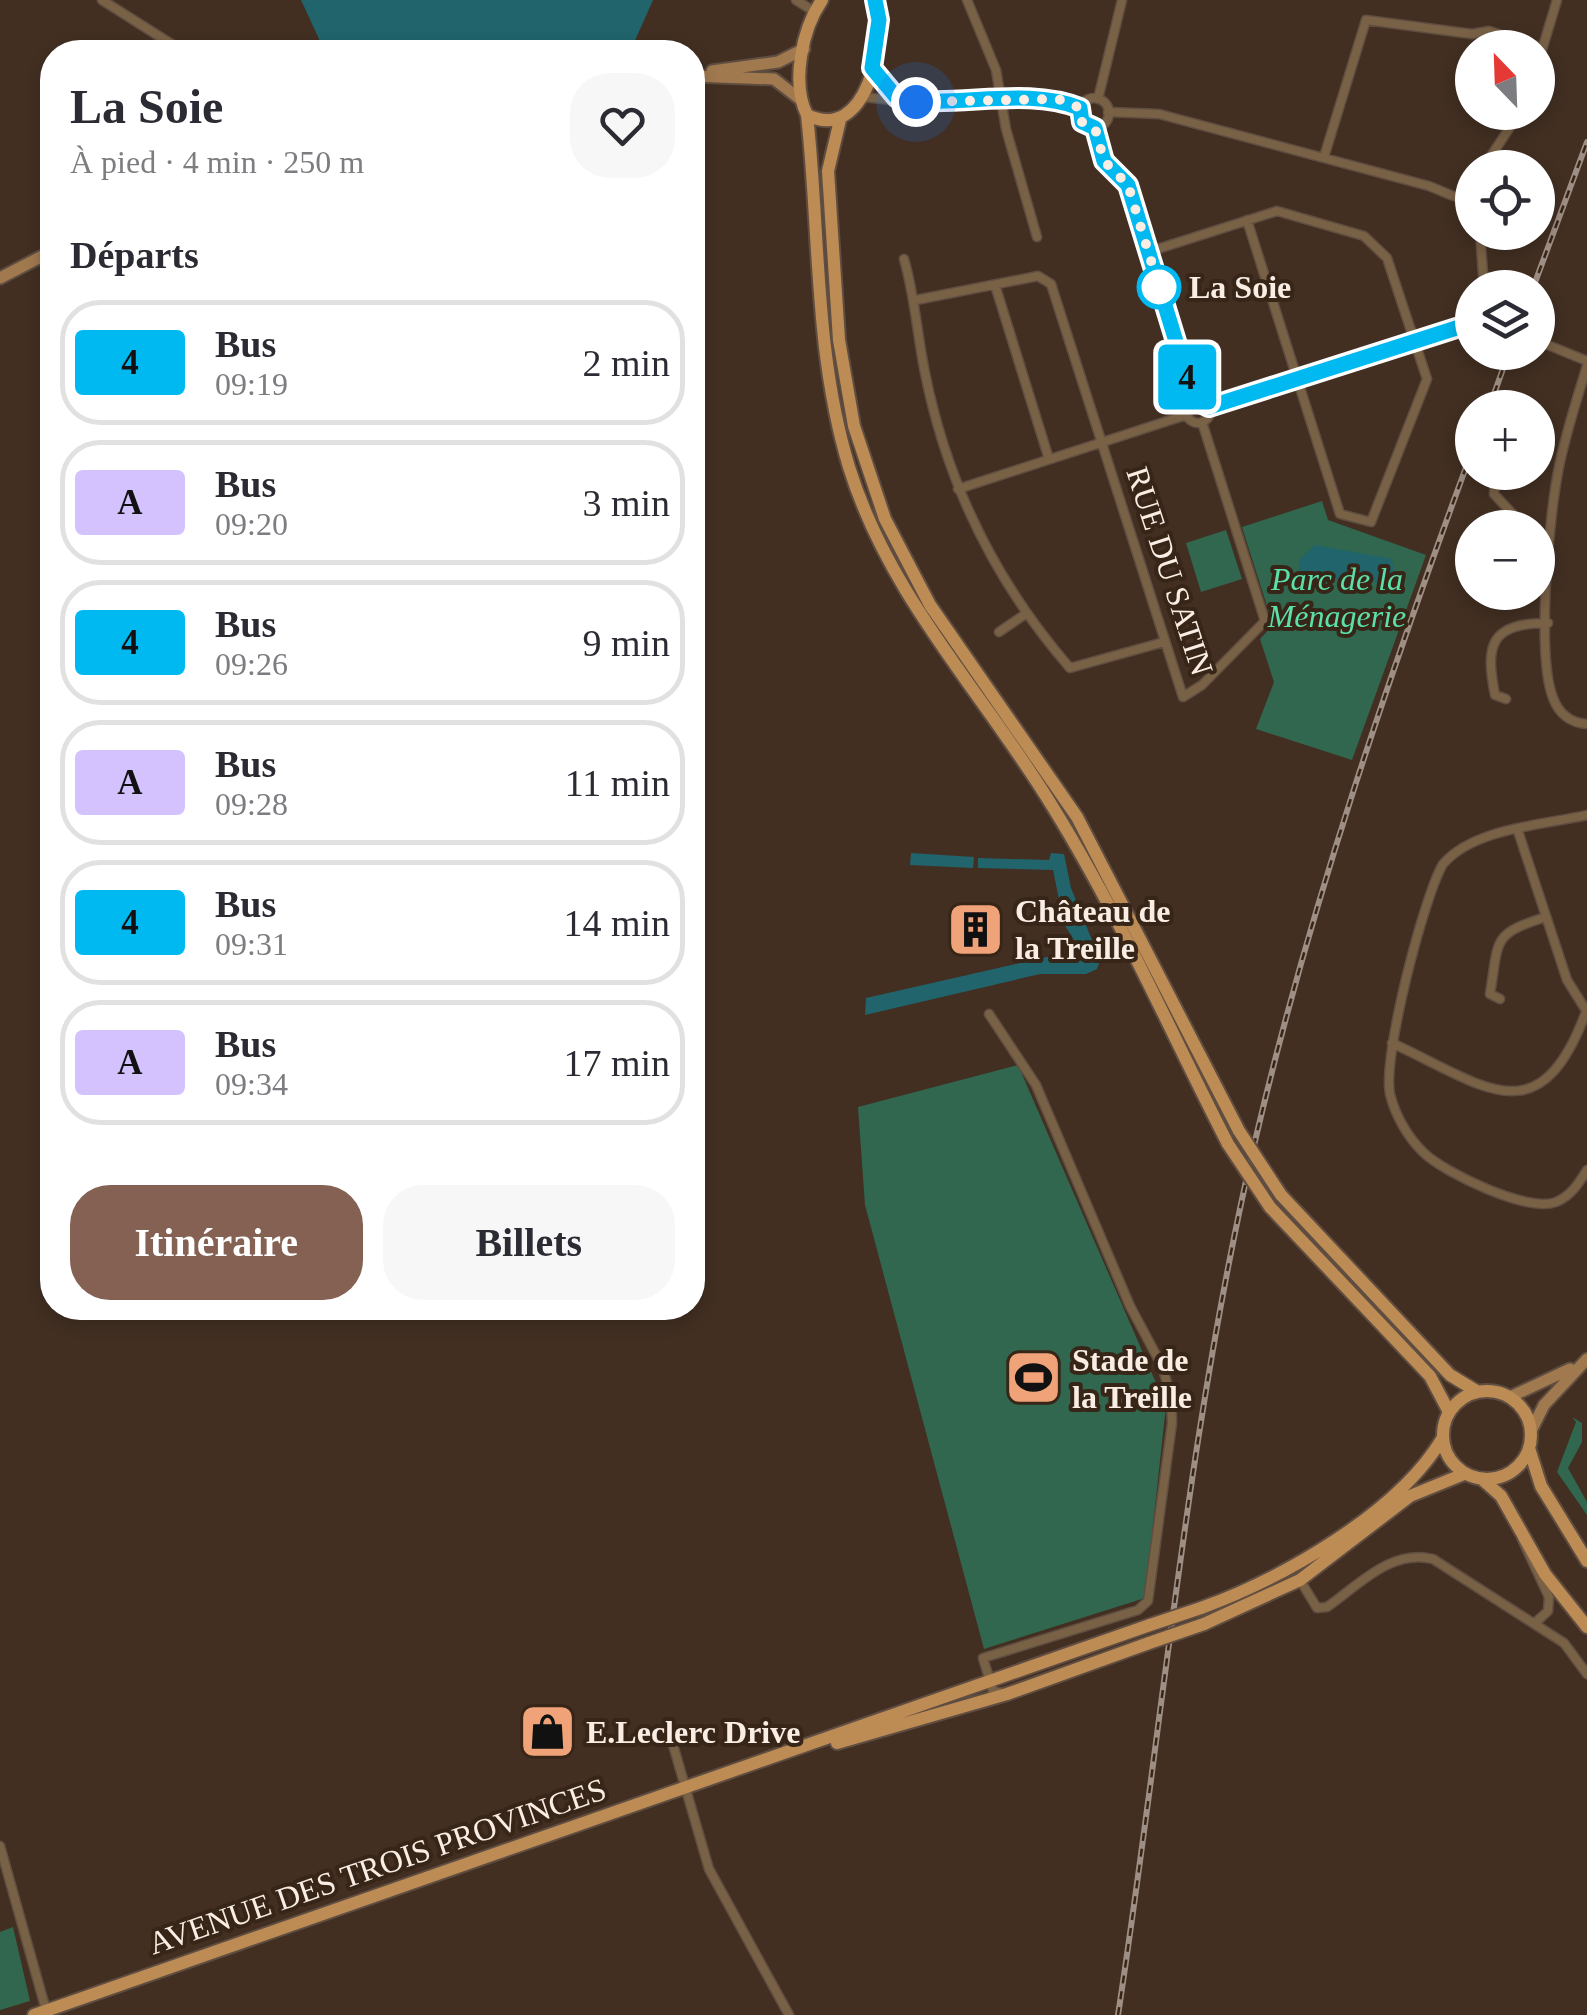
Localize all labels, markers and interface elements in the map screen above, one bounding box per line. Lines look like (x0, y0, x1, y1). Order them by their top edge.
north arrow (1455, 30, 1555, 130)
map controls (1455, 30, 1555, 610)
button: heart (570, 73, 675, 178)
your location (891, 77, 941, 127)
text: La Soie (70, 80, 223, 133)
text: À pied · 4 min · 250 m (70, 144, 364, 180)
button: locate (1455, 150, 1555, 250)
text: Départs (70, 234, 199, 276)
marker: La Soie (1138, 266, 1180, 308)
place label: La Soie (1189, 269, 1291, 305)
button: layers (1455, 270, 1555, 370)
text: Bus (215, 323, 276, 365)
text: 2 min (582, 342, 670, 384)
text: 4 (121, 343, 139, 382)
line badge: 4 (1154, 344, 1220, 410)
text: 4 (1178, 358, 1196, 397)
text: 09:19 (215, 366, 288, 402)
button: + (1455, 390, 1555, 490)
street label: RUE DU SATIN (1119, 462, 1221, 680)
text: Bus (215, 463, 276, 505)
text: 3 min (582, 482, 670, 524)
text: A (117, 483, 143, 522)
text: 09:20 (215, 506, 288, 542)
button: − (1455, 510, 1555, 610)
park label: Parc de la Ménagerie (1267, 561, 1406, 634)
text: Bus (215, 603, 276, 645)
text: 9 min (582, 622, 670, 664)
text: 4 (121, 623, 139, 662)
text: 09:26 (215, 646, 288, 682)
text: Bus (215, 743, 276, 785)
text: 11 min (565, 762, 670, 804)
text: A (117, 763, 143, 802)
text: 09:28 (215, 786, 288, 822)
text: Bus (215, 883, 276, 925)
place label: Château de la Treille (1015, 893, 1171, 966)
building icon: Château de la Treille (946, 899, 1006, 959)
text: 14 min (563, 902, 670, 944)
text: 4 (121, 903, 139, 942)
text: 09:31 (215, 926, 288, 962)
text: Bus (215, 1023, 276, 1065)
text: 17 min (563, 1042, 670, 1084)
text: A (117, 1043, 143, 1082)
text: 09:34 (215, 1066, 288, 1102)
button: Itinéraire (70, 1185, 363, 1300)
button: Billets (383, 1185, 675, 1300)
place label: Stade de la Treille (1072, 1342, 1192, 1415)
sports icon: Stade de la Treille (1003, 1348, 1063, 1408)
shop icon: E.Leclerc Drive (517, 1702, 577, 1762)
place label: E.Leclerc Drive (586, 1714, 800, 1750)
street label: AVENUE DES TROIS PROVINCES (143, 1771, 611, 1961)

